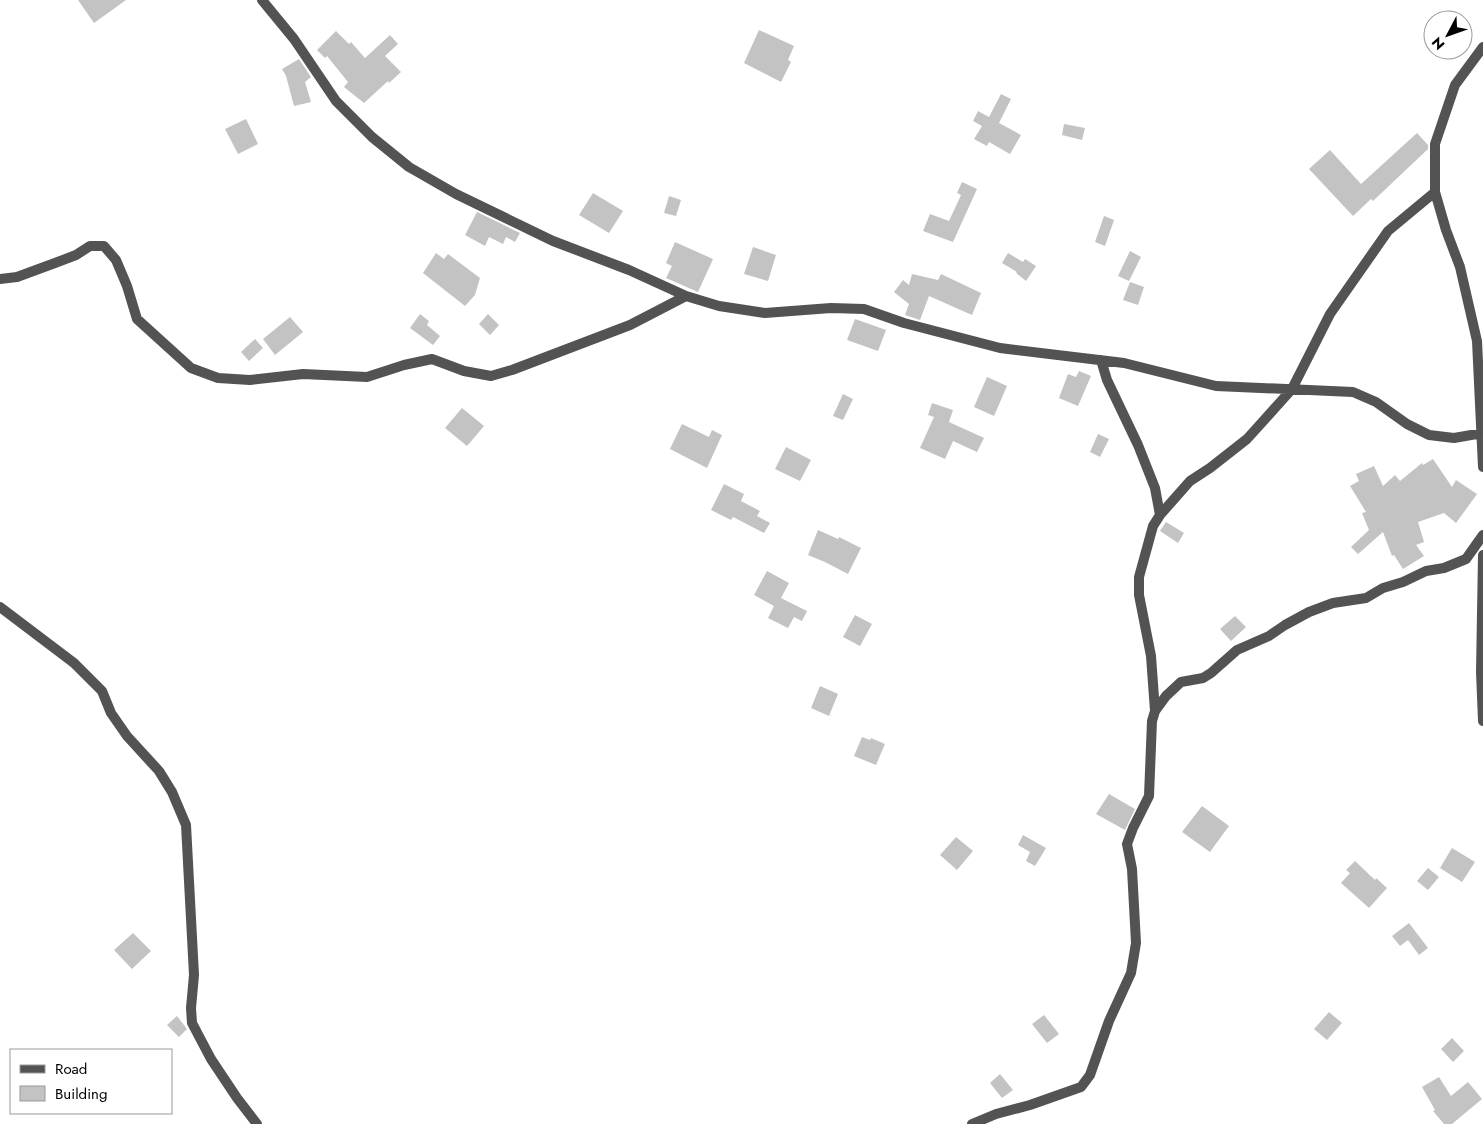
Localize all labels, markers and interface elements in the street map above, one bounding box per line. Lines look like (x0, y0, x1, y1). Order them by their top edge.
north arrow (1423, 10, 1473, 60)
text: N (1427, 33, 1449, 54)
legend (10, 1049, 172, 1114)
text: Road (55, 1058, 87, 1080)
text: Building (55, 1083, 107, 1105)

